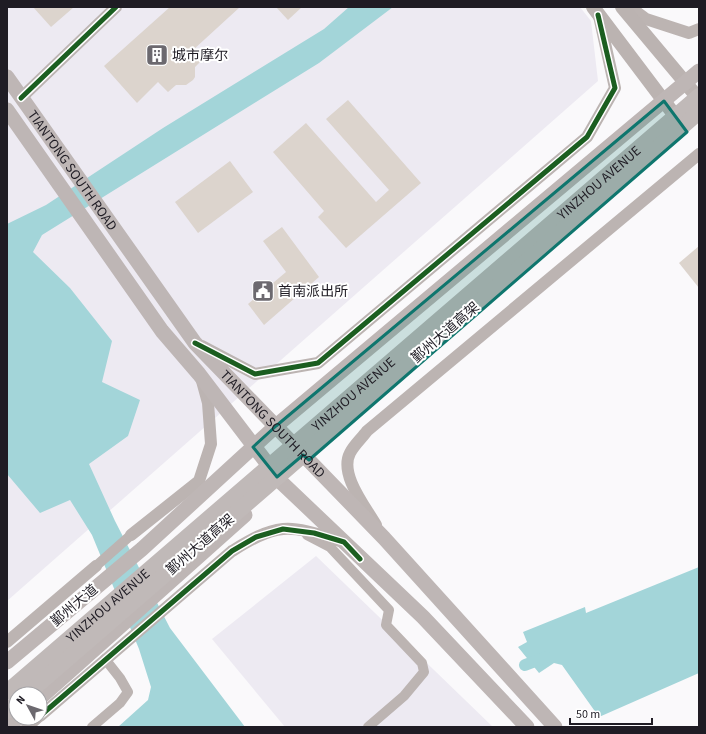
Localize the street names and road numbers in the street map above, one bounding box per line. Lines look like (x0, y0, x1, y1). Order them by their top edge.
street label: TIANTONG SOUTH ROAD (22, 106, 122, 235)
street label: YINZHOU AVENUE (552, 141, 646, 225)
street label: 鄞州大道高架 (407, 298, 484, 368)
street label: YINZHOU AVENUE (307, 353, 400, 437)
street label: TIANTONG SOUTH ROAD (215, 366, 330, 483)
street label: 鄞州大道高架 (162, 510, 239, 580)
street label: YINZHOU AVENUE (61, 564, 155, 648)
street label: 鄞州大道 (47, 580, 103, 631)

